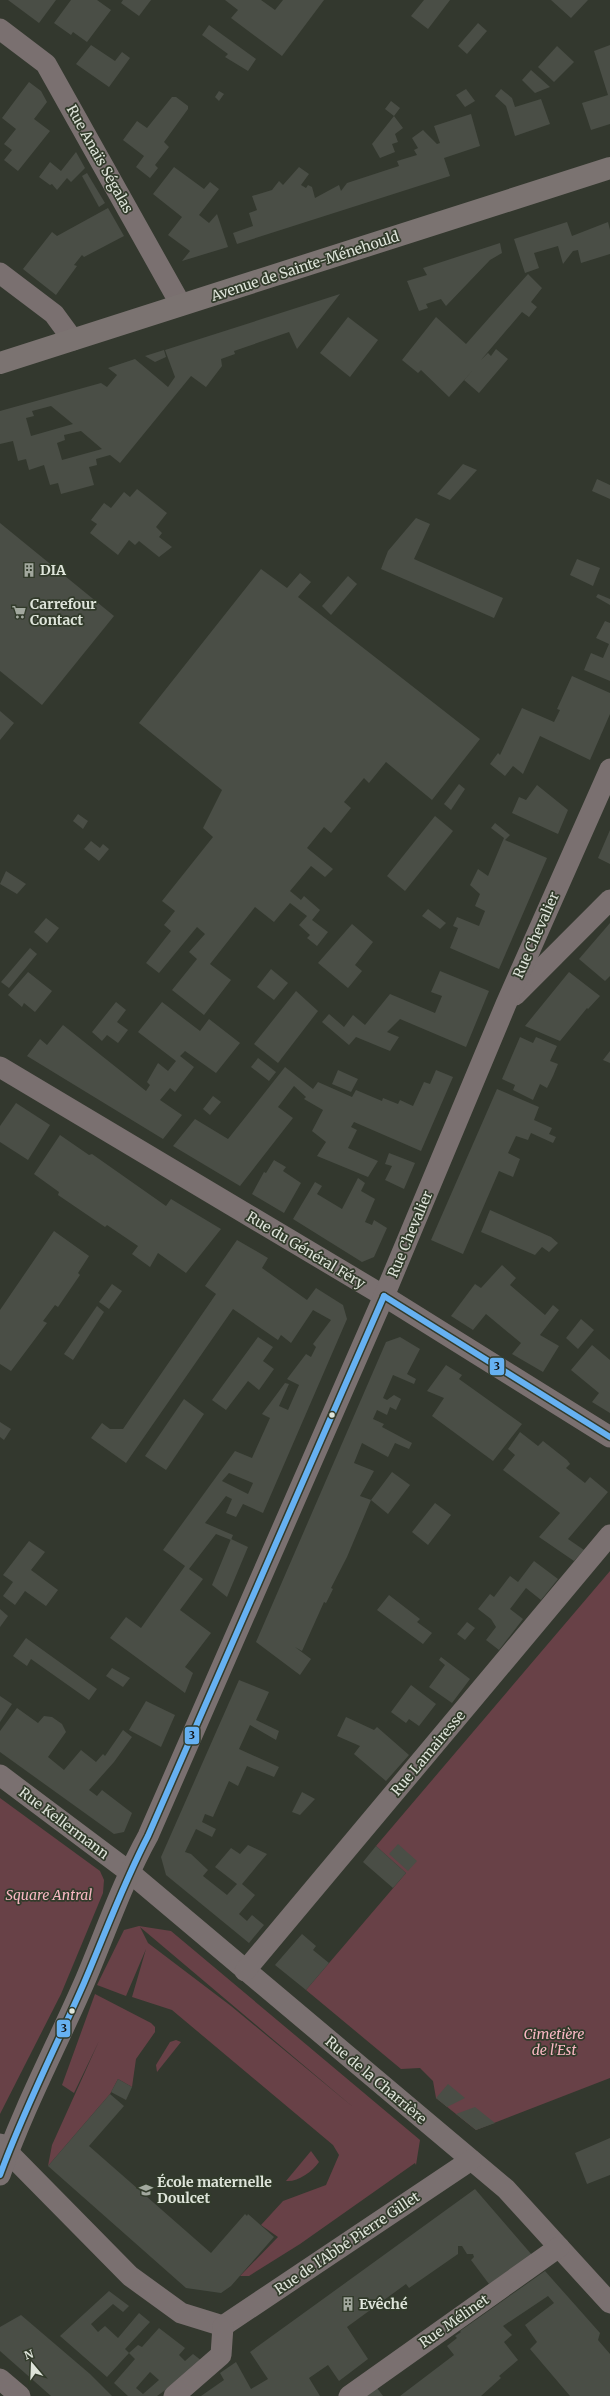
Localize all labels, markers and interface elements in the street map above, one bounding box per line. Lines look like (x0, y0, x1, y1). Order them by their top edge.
street label: Rue Anaïs Ségalas (63, 102, 137, 216)
street label: Avenue de Sainte-Ménehould (208, 227, 402, 305)
place label: DIA (40, 561, 67, 579)
building icon: DIA (21, 562, 37, 578)
place label: Carrefour Contact (30, 595, 97, 629)
supermarket icon: Carrefour Contact (11, 604, 27, 620)
street label: Rue Chevalier (509, 889, 563, 981)
street label: Rue Chevalier (384, 1188, 436, 1280)
street label: Rue du Général Féry (243, 1207, 369, 1293)
line badge: 3 (489, 1357, 505, 1376)
text: 3 (494, 1359, 500, 1373)
unlabelled marker (327, 1410, 337, 1420)
street label: Rue Lamairesse (387, 1707, 469, 1799)
line badge: 3 (184, 1726, 200, 1745)
text: 3 (189, 1728, 195, 1742)
street label: Rue Kellermann (15, 1783, 113, 1863)
park label: Square Antral (5, 1886, 93, 1904)
unlabelled marker (67, 2006, 77, 2016)
line badge: 3 (56, 2019, 71, 2038)
text: 3 (61, 2021, 67, 2035)
park label: Cimetière de l'Est (524, 2025, 585, 2059)
street label: Rue de la Charrière (322, 2032, 430, 2128)
place label: École maternelle Doulcet (157, 2173, 272, 2207)
school or university icon: École maternelle Doulcet (138, 2182, 154, 2198)
street label: Rue de l'Abbé Pierre Gillet (271, 2187, 423, 2298)
street label: Rue Mélinet (416, 2290, 493, 2352)
place label: Evêché (359, 2295, 408, 2313)
building icon: Evêché (340, 2296, 356, 2312)
north arrow (12, 2344, 52, 2384)
text: N (22, 2346, 35, 2363)

